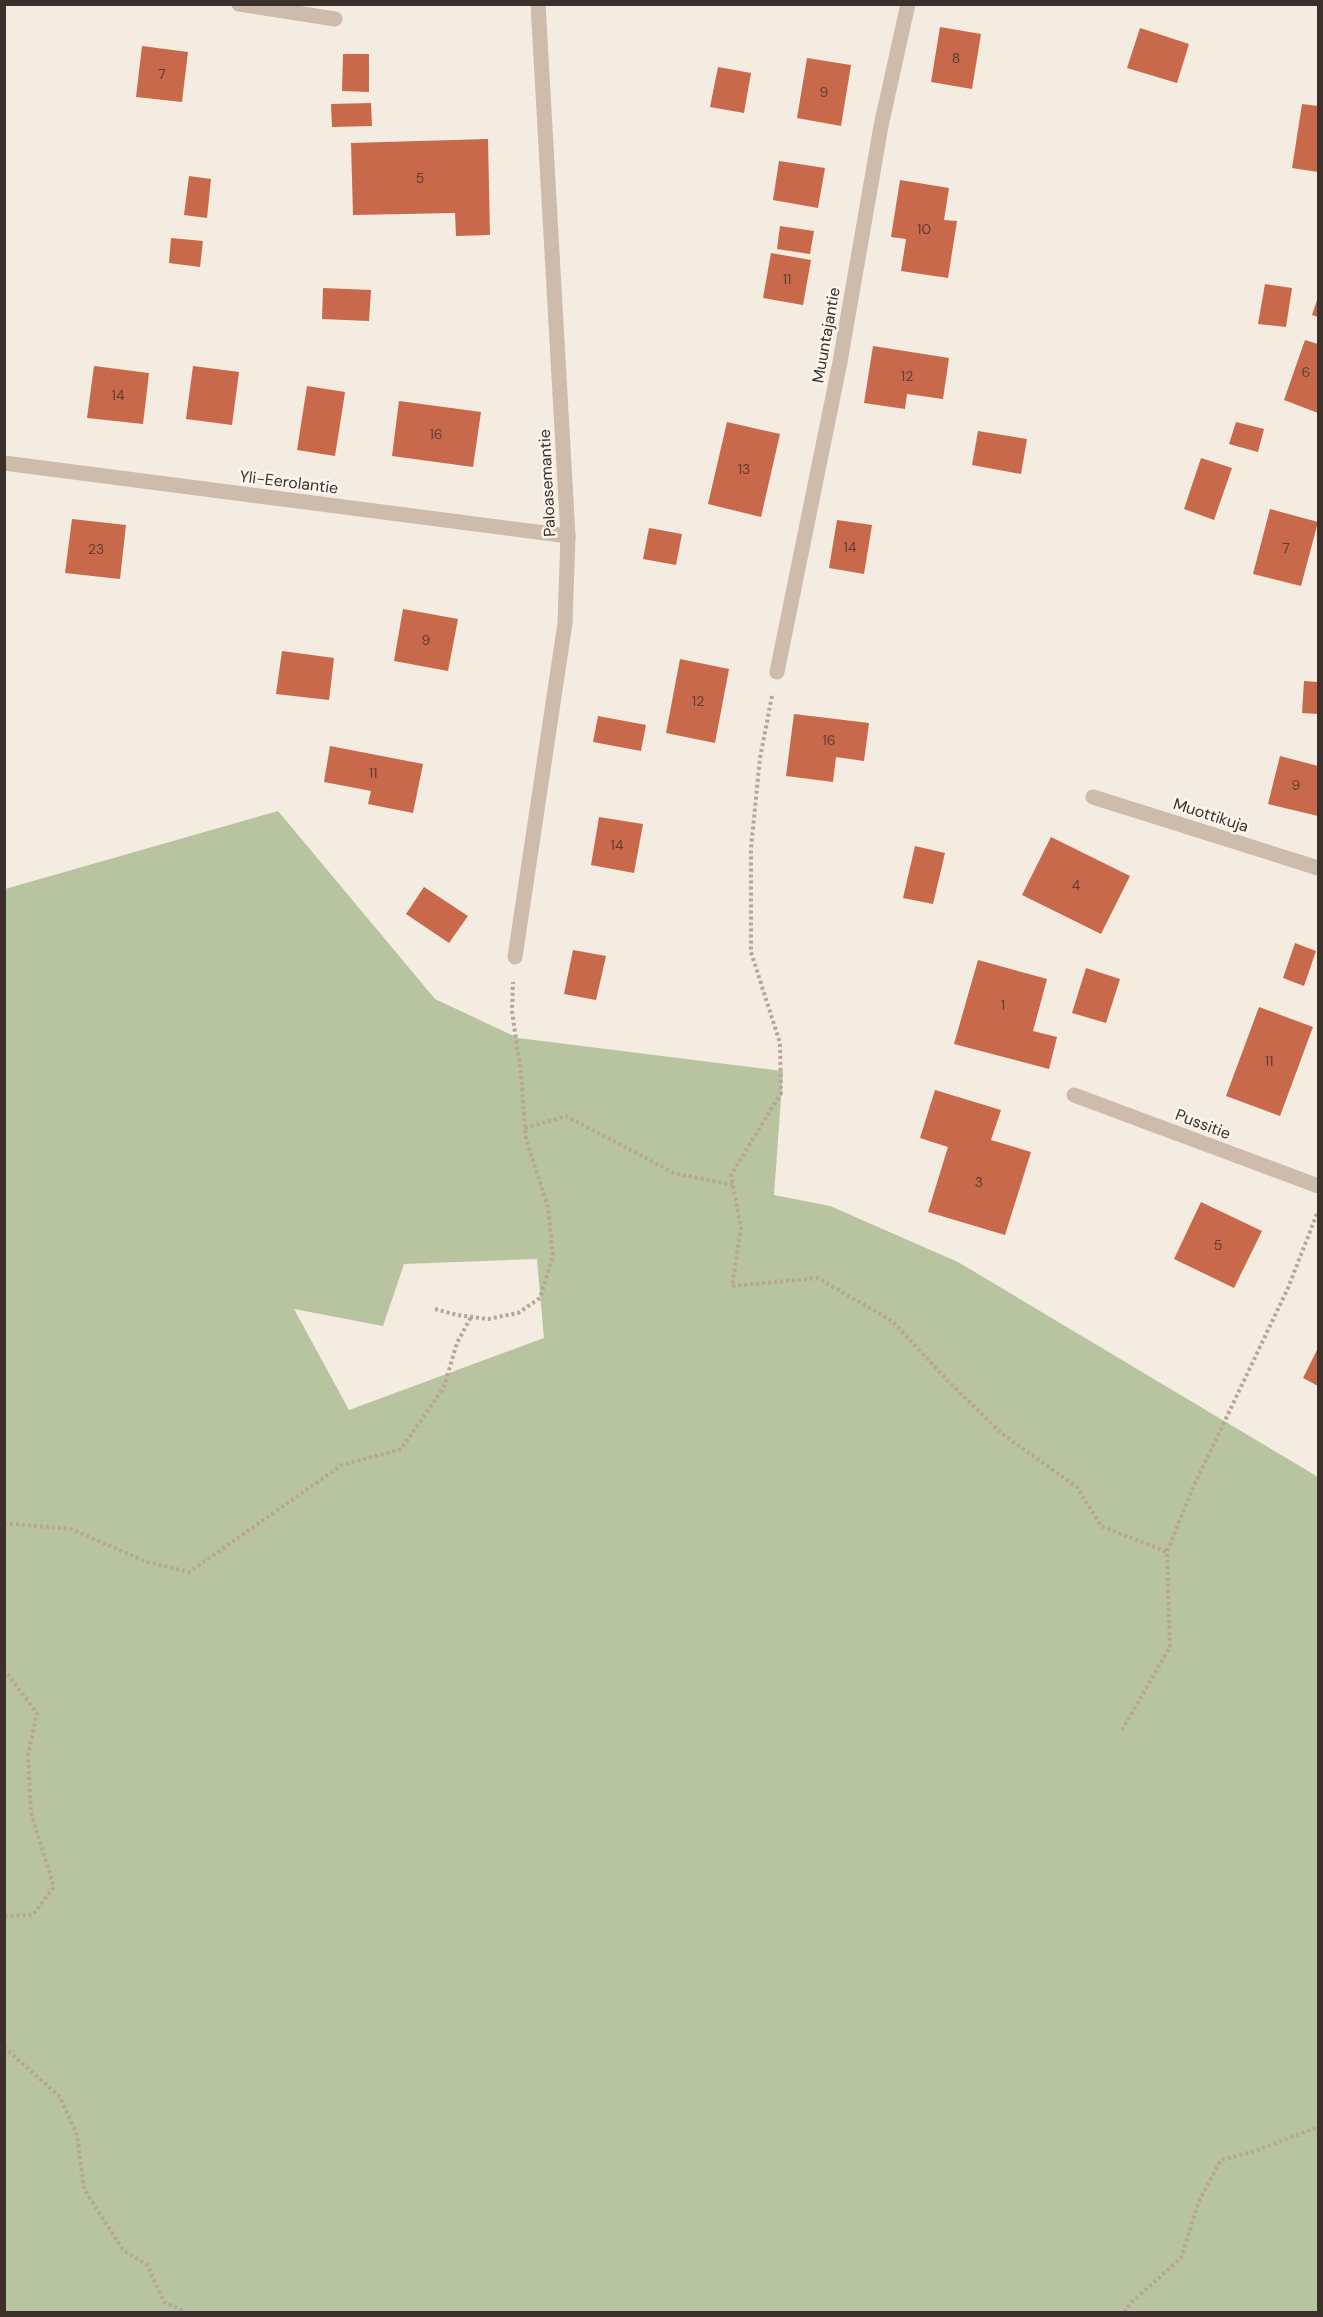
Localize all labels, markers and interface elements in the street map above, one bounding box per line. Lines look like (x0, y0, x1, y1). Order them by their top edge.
house number: 8 (952, 49, 960, 67)
house number: 7 (158, 65, 166, 83)
house number: 9 (820, 83, 829, 101)
house number: 5 (416, 169, 424, 187)
house number: 10 (917, 220, 931, 238)
house number: 11 (783, 270, 791, 288)
street label: Muuntajantie (807, 285, 845, 385)
house number: 6 (1302, 363, 1310, 381)
house number: 12 (901, 367, 913, 385)
house number: 14 (112, 386, 125, 404)
house number: 16 (429, 425, 443, 443)
street label: Paloasemantie (534, 429, 560, 537)
house number: 13 (738, 460, 750, 478)
street label: Yli-Eerolantie (238, 466, 340, 498)
house number: 14 (844, 538, 857, 556)
house number: 7 (1282, 539, 1290, 557)
house number: 23 (88, 540, 104, 558)
house number: 9 (422, 631, 431, 649)
house number: 12 (692, 692, 704, 710)
house number: 16 (822, 731, 836, 749)
house number: 11 (369, 764, 377, 782)
house number: 9 (1292, 776, 1301, 794)
street label: Muottikuja (1171, 793, 1251, 837)
house number: 14 (611, 836, 624, 854)
house number: 4 (1072, 876, 1081, 894)
house number: 1 (1001, 996, 1005, 1014)
house number: 11 (1265, 1052, 1273, 1070)
street label: Pussitie (1172, 1104, 1234, 1144)
house number: 3 (975, 1173, 983, 1191)
house number: 5 (1214, 1236, 1222, 1254)

